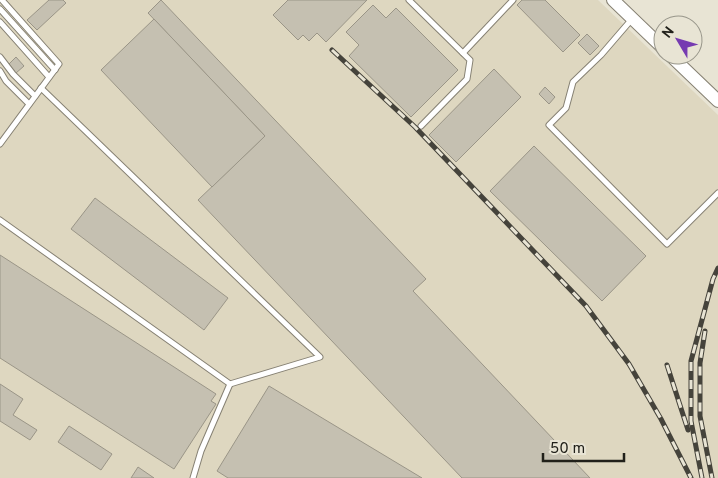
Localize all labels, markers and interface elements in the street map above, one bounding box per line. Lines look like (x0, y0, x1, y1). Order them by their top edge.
north arrow (653, 15, 703, 65)
text: N (659, 24, 679, 42)
scale bar (543, 430, 624, 462)
text: 50 m (550, 440, 585, 459)

